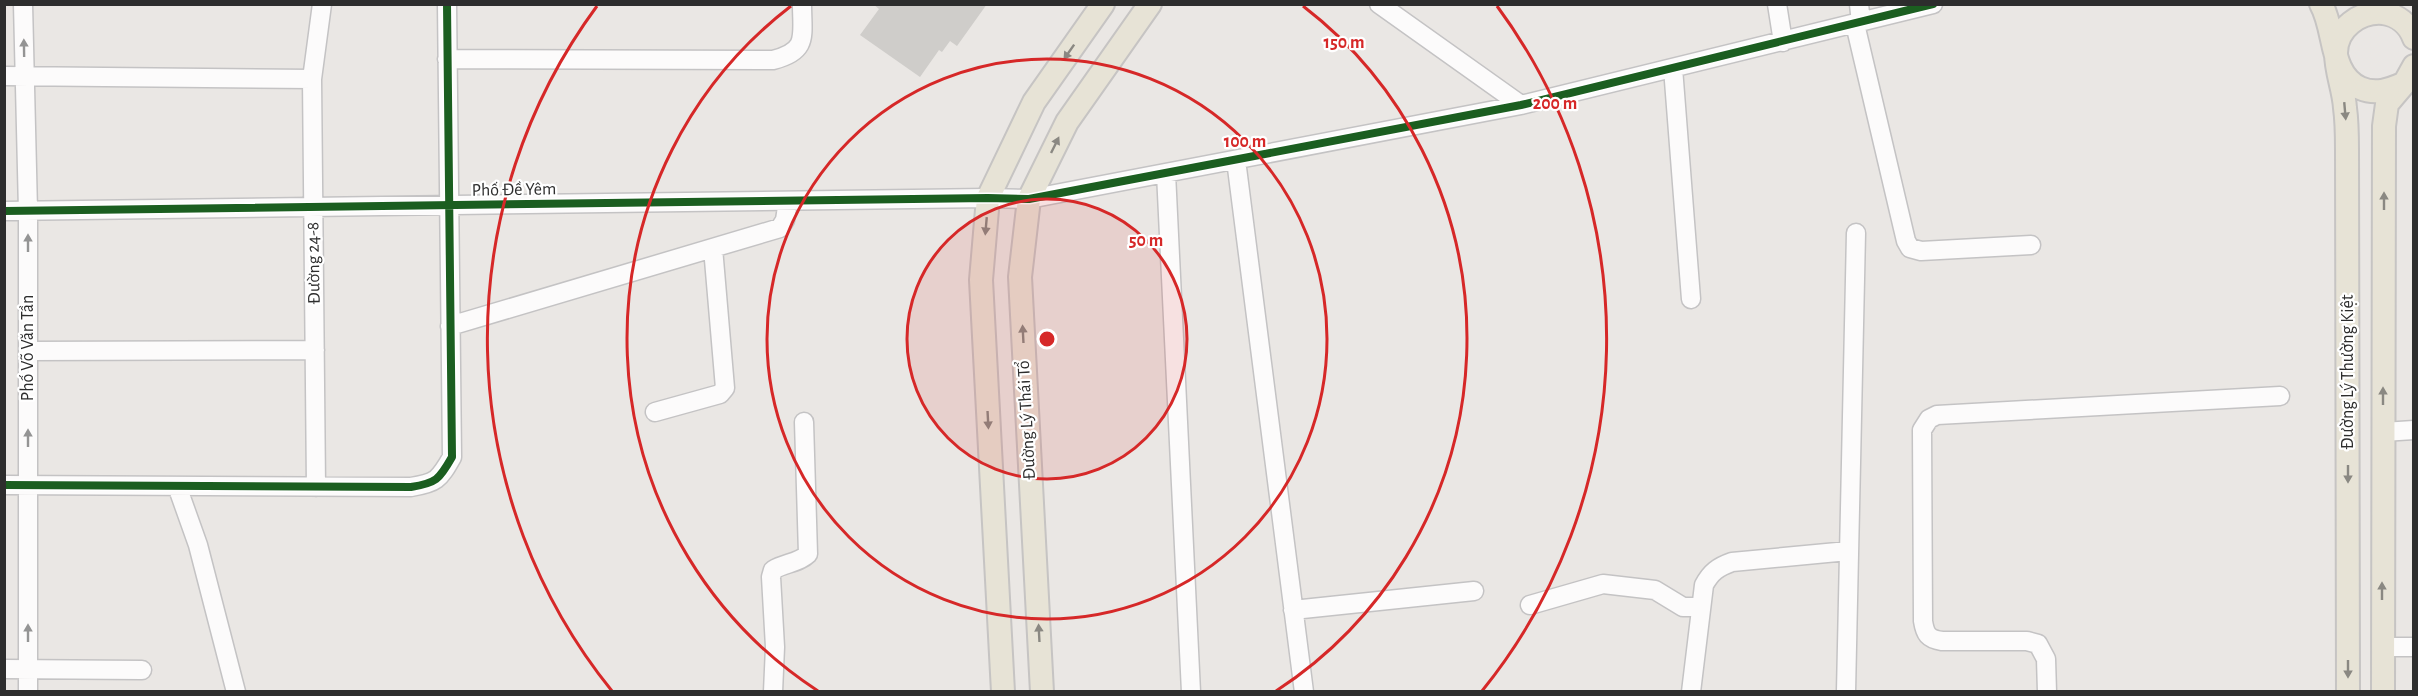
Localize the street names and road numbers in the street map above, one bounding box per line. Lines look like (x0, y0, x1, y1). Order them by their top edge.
street label: Phố Đề Yêm (471, 179, 557, 200)
street label: Đường 24-8 (304, 222, 324, 304)
street label: Đường Lý Thường Kiệt (2339, 294, 2357, 450)
street label: Phố Võ Văn Tần (18, 295, 37, 401)
street label: Đường Lý Thái Tổ (1013, 360, 1039, 480)

